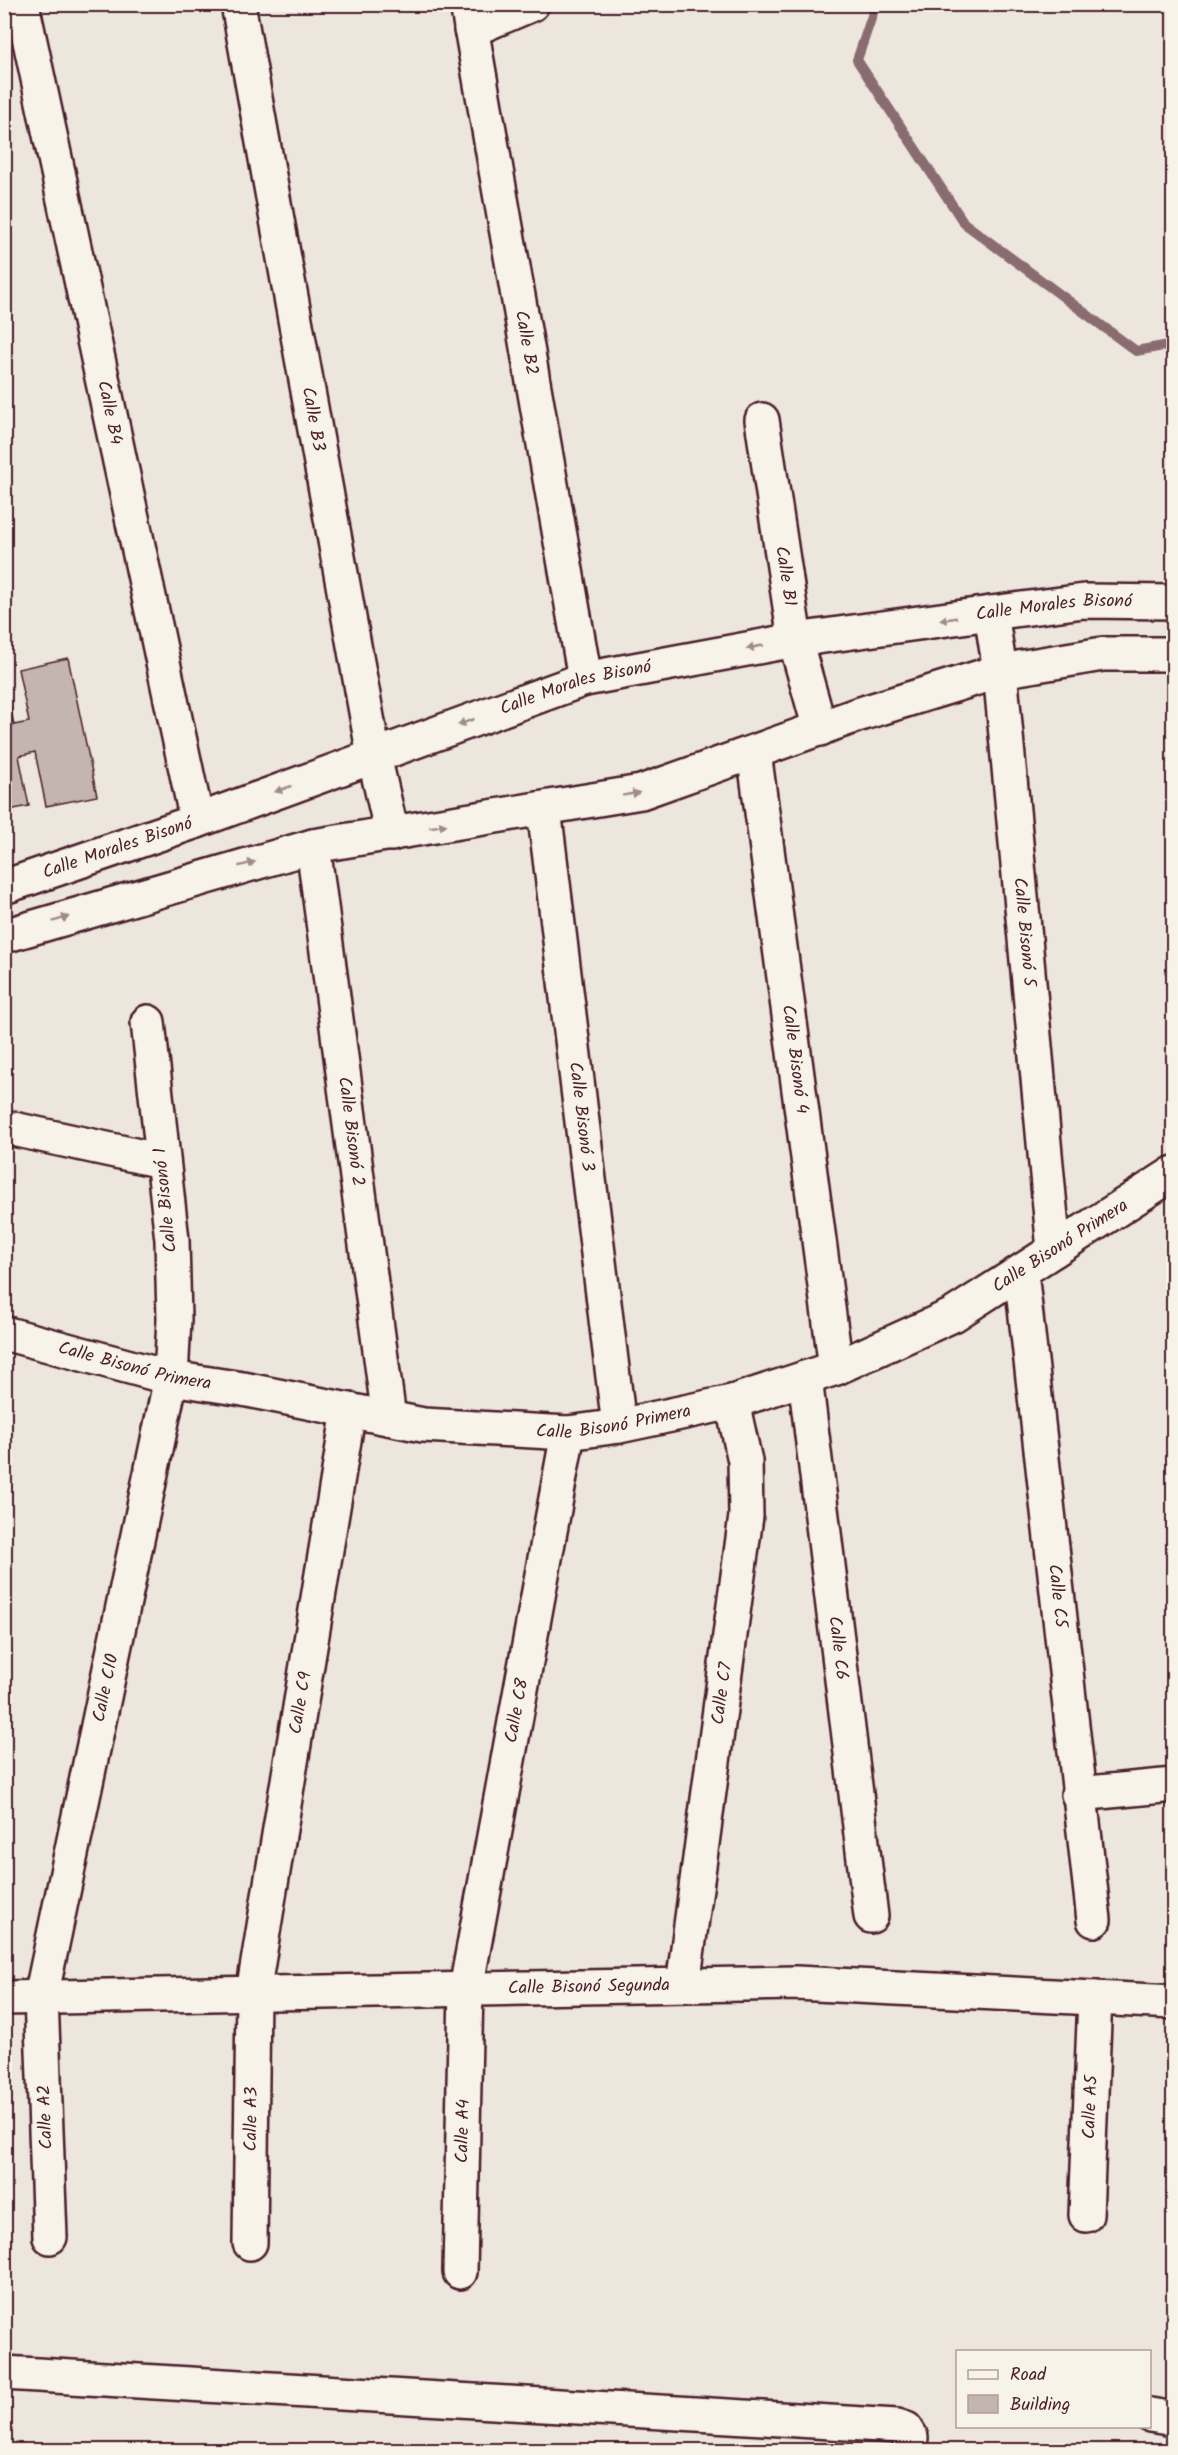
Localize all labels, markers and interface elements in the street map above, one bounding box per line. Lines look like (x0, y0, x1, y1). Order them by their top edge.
street label: Calle B2 (506, 308, 546, 378)
street label: Calle B4 (89, 378, 131, 448)
street label: Calle B3 (293, 385, 333, 454)
street label: Calle B1 (767, 544, 804, 608)
street label: Calle Morales Bisonó (974, 586, 1133, 629)
one-way arrow (939, 615, 958, 624)
one-way arrow (746, 643, 765, 652)
street label: Calle Morales Bisonó (496, 652, 655, 723)
one-way arrow (457, 718, 475, 728)
one-way arrow (273, 785, 291, 795)
one-way arrow (621, 789, 640, 798)
street label: Calle Morales Bisonó (39, 809, 197, 887)
one-way arrow (429, 822, 448, 831)
one-way arrow (239, 859, 257, 868)
street label: Calle Bisonó 5 (1005, 876, 1044, 989)
one-way arrow (52, 914, 70, 923)
street label: Calle Bisonó 4 (773, 1003, 817, 1116)
street label: Calle Bisonó 3 (560, 1060, 602, 1173)
street label: Calle Bisonó 2 (329, 1075, 373, 1188)
street label: Calle Bisonó 1 (146, 1146, 186, 1254)
street label: Calle Bisonó Primera (986, 1191, 1134, 1301)
street label: Calle Bisonó Primera (55, 1334, 213, 1398)
street label: Calle Bisonó Primera (535, 1397, 694, 1448)
street label: Calle C5 (1040, 1563, 1076, 1631)
street label: Calle C6 (820, 1614, 856, 1682)
street label: Calle C10 (85, 1651, 127, 1725)
street label: Calle C7 (704, 1660, 741, 1727)
street label: Calle C9 (281, 1669, 320, 1736)
street label: Calle C8 (497, 1676, 537, 1745)
street label: Calle Bisonó Segunda (508, 1971, 670, 2003)
street label: Calle A5 (1075, 2073, 1106, 2140)
street label: Calle A2 (30, 2084, 62, 2150)
street label: Calle A3 (237, 2087, 266, 2152)
street label: Calle A4 (448, 2099, 478, 2163)
legend (956, 2350, 1151, 2428)
text: Road (1010, 2361, 1047, 2390)
text: Building (1010, 2391, 1070, 2420)

